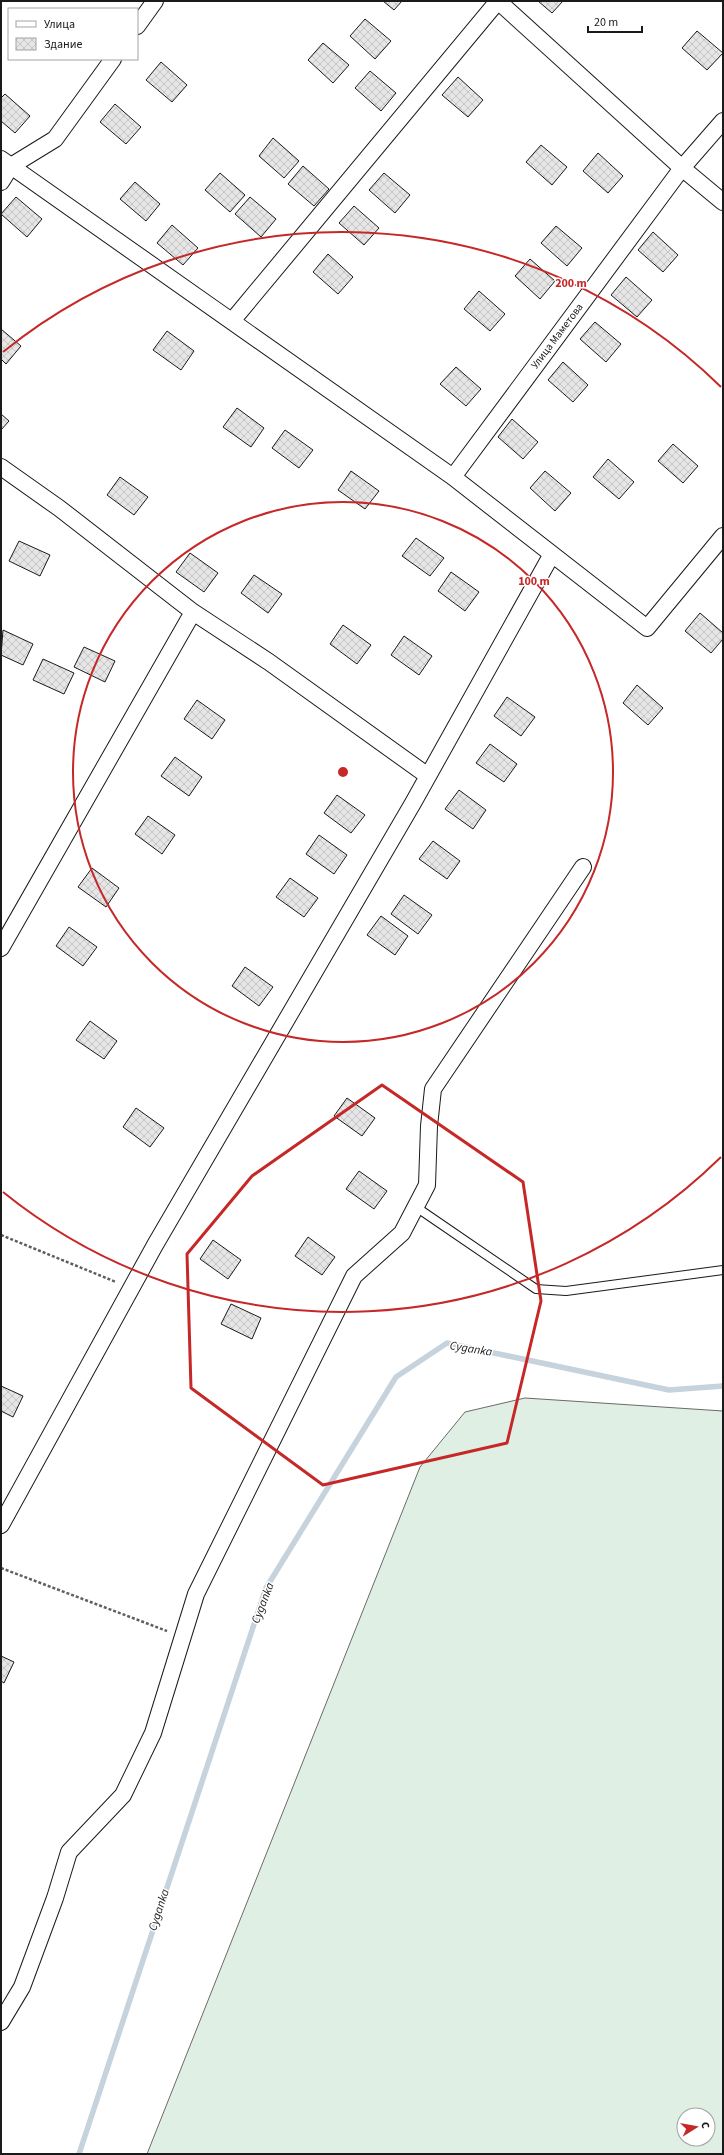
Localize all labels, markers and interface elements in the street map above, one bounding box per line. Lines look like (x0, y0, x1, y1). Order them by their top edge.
legend (8, 8, 138, 60)
scale bar (588, 8, 642, 34)
text: 20 m (594, 14, 618, 31)
text: Улица (44, 16, 75, 33)
text: Здание (44, 36, 83, 53)
text: 200 m (555, 275, 587, 292)
street label: Улица Маметова (527, 300, 587, 372)
text: 100 m (518, 573, 550, 590)
centre of rings (336, 765, 350, 779)
water label: Cyganka (449, 1337, 494, 1361)
water label: Cyganka (247, 1579, 279, 1626)
water label: Cyganka (144, 1887, 174, 1933)
north arrow (676, 2107, 716, 2147)
text: С (697, 2121, 713, 2130)

